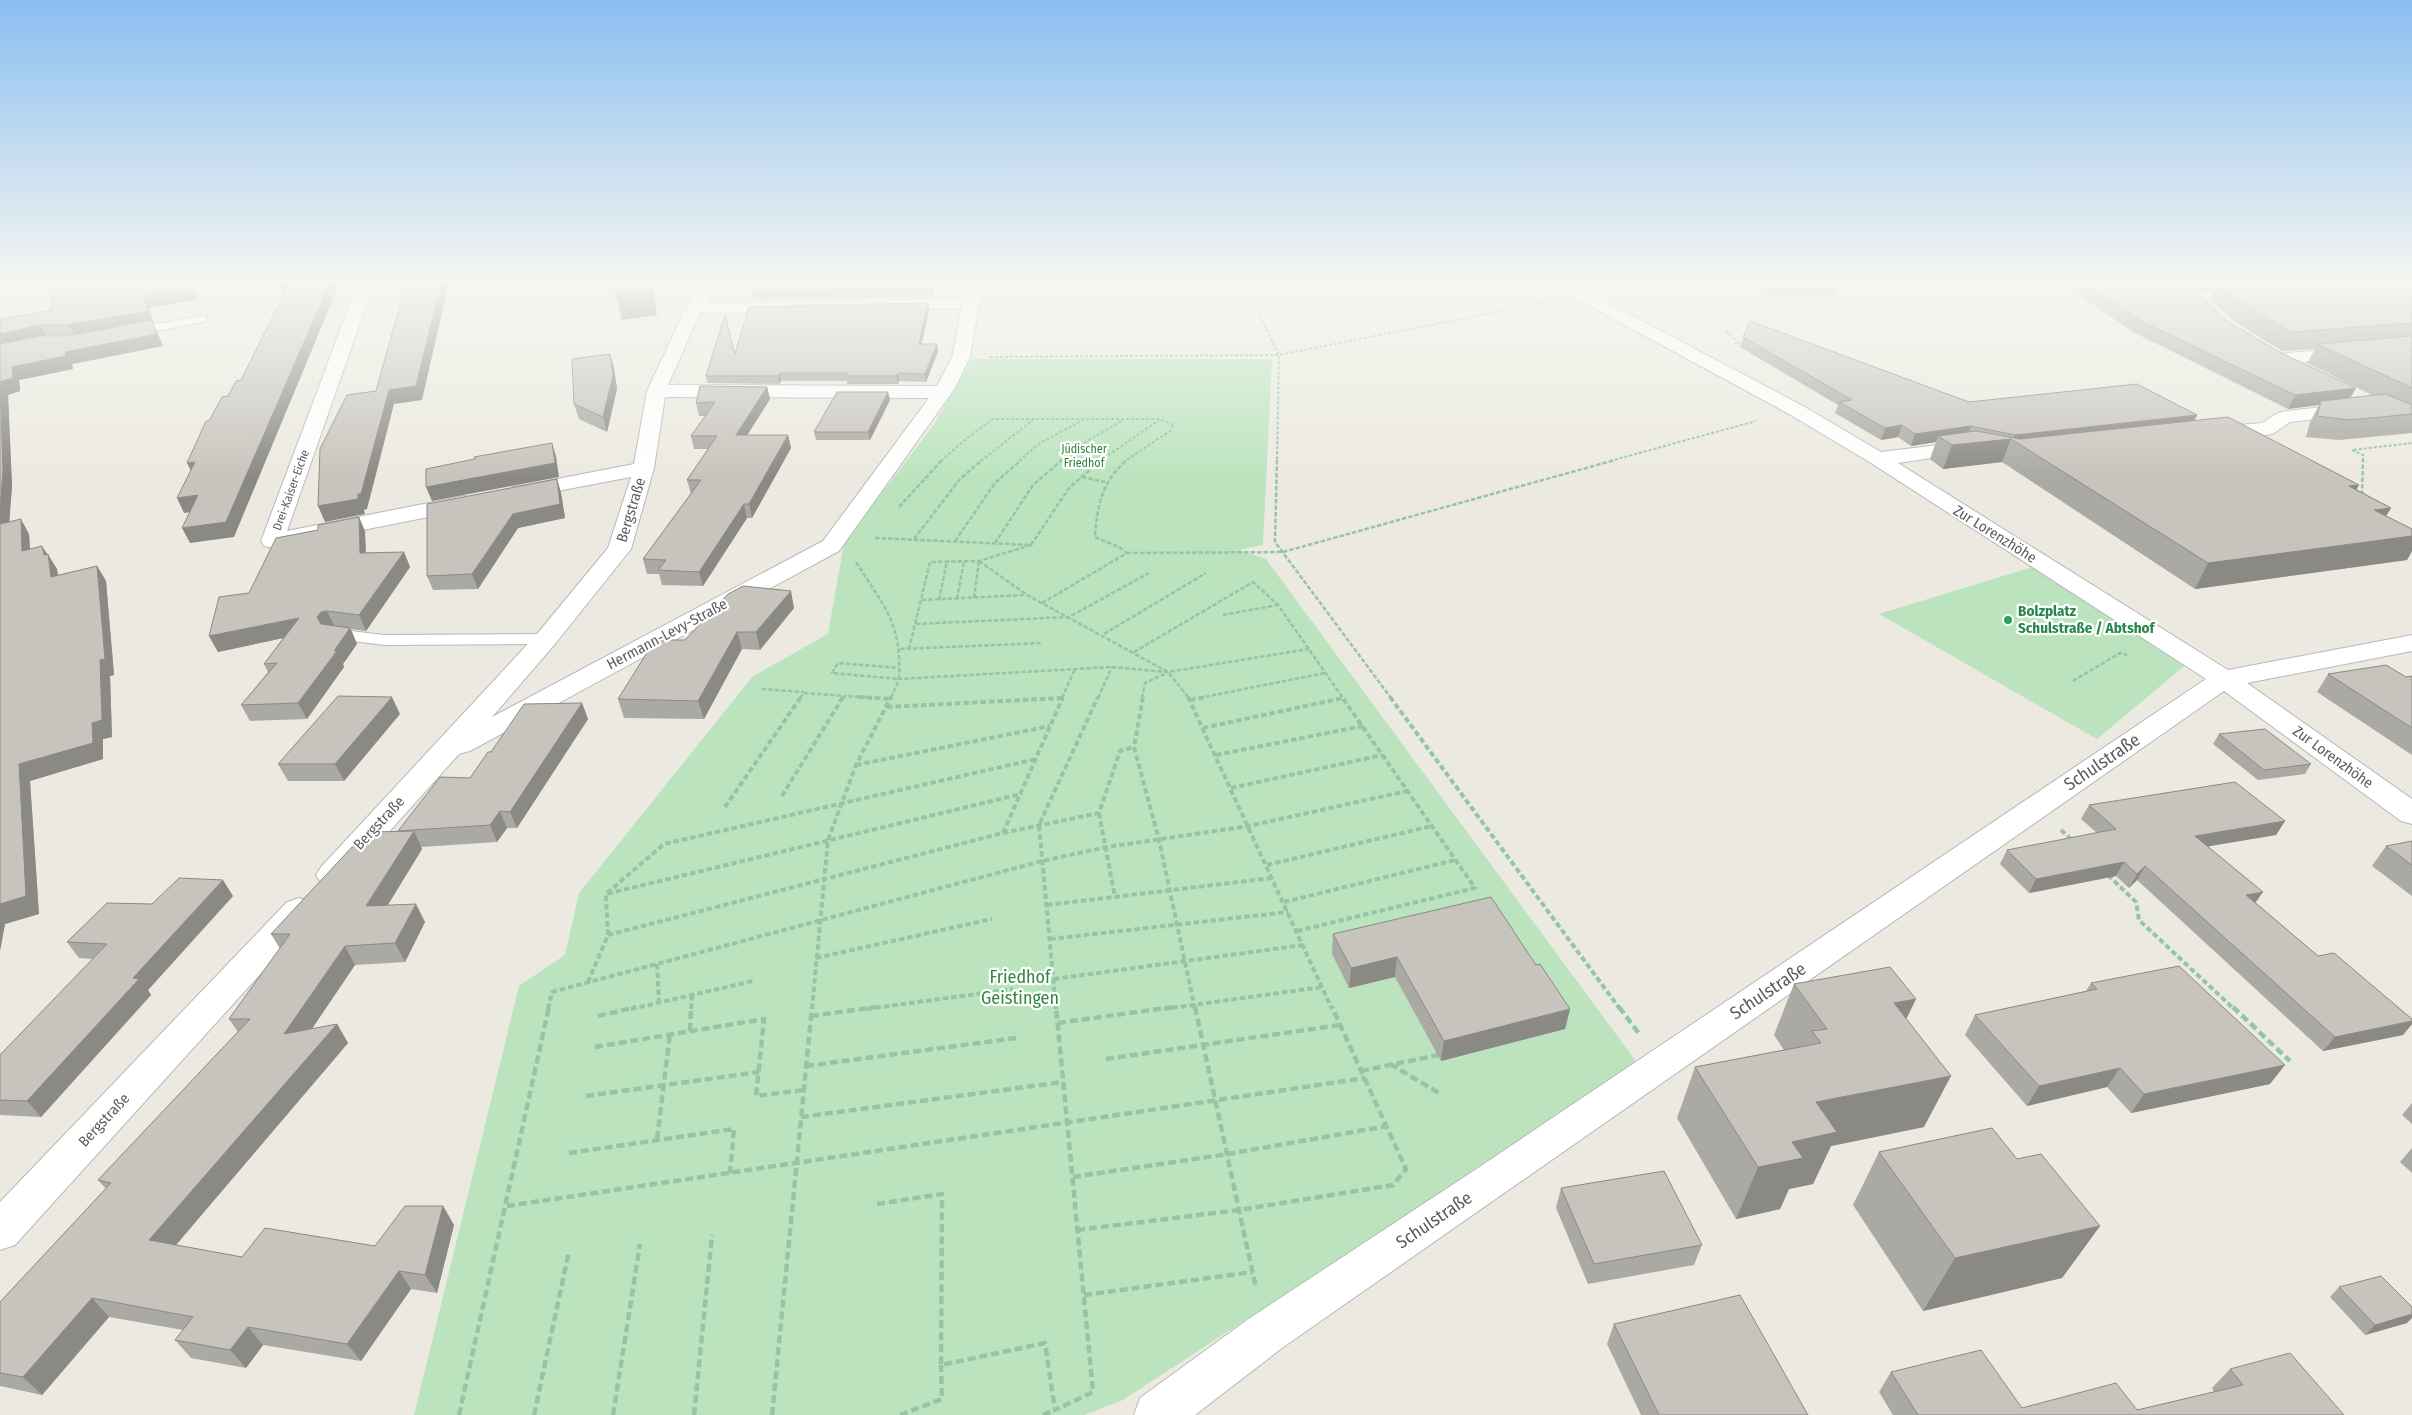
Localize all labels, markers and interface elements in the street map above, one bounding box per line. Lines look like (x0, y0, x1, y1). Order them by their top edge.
park label: Jüdischer Friedhof (1061, 442, 1108, 470)
street label: Drei-Kaiser-Eiche (270, 448, 312, 532)
street label: Bergstraße (613, 476, 649, 544)
street label: Zur Lorenzhöhe (1950, 501, 2040, 567)
street label: Hermann-Levy-Straße (604, 595, 730, 673)
place label: Bolzplatz Schulstraße / Abtshof (2018, 602, 2156, 637)
marker: Bolzplatz Schulstraße / Abtshof (2002, 614, 2014, 626)
street label: Zur Lorenzhöhe (2289, 722, 2377, 792)
street label: Schulstraße (2060, 729, 2144, 795)
street label: Bergstraße (350, 793, 408, 853)
street label: Schulstraße (1726, 958, 1810, 1024)
park label: Friedhof Geistingen (981, 966, 1059, 1009)
street label: Bergstraße (75, 1090, 133, 1150)
street label: Schulstraße (1392, 1187, 1476, 1253)

